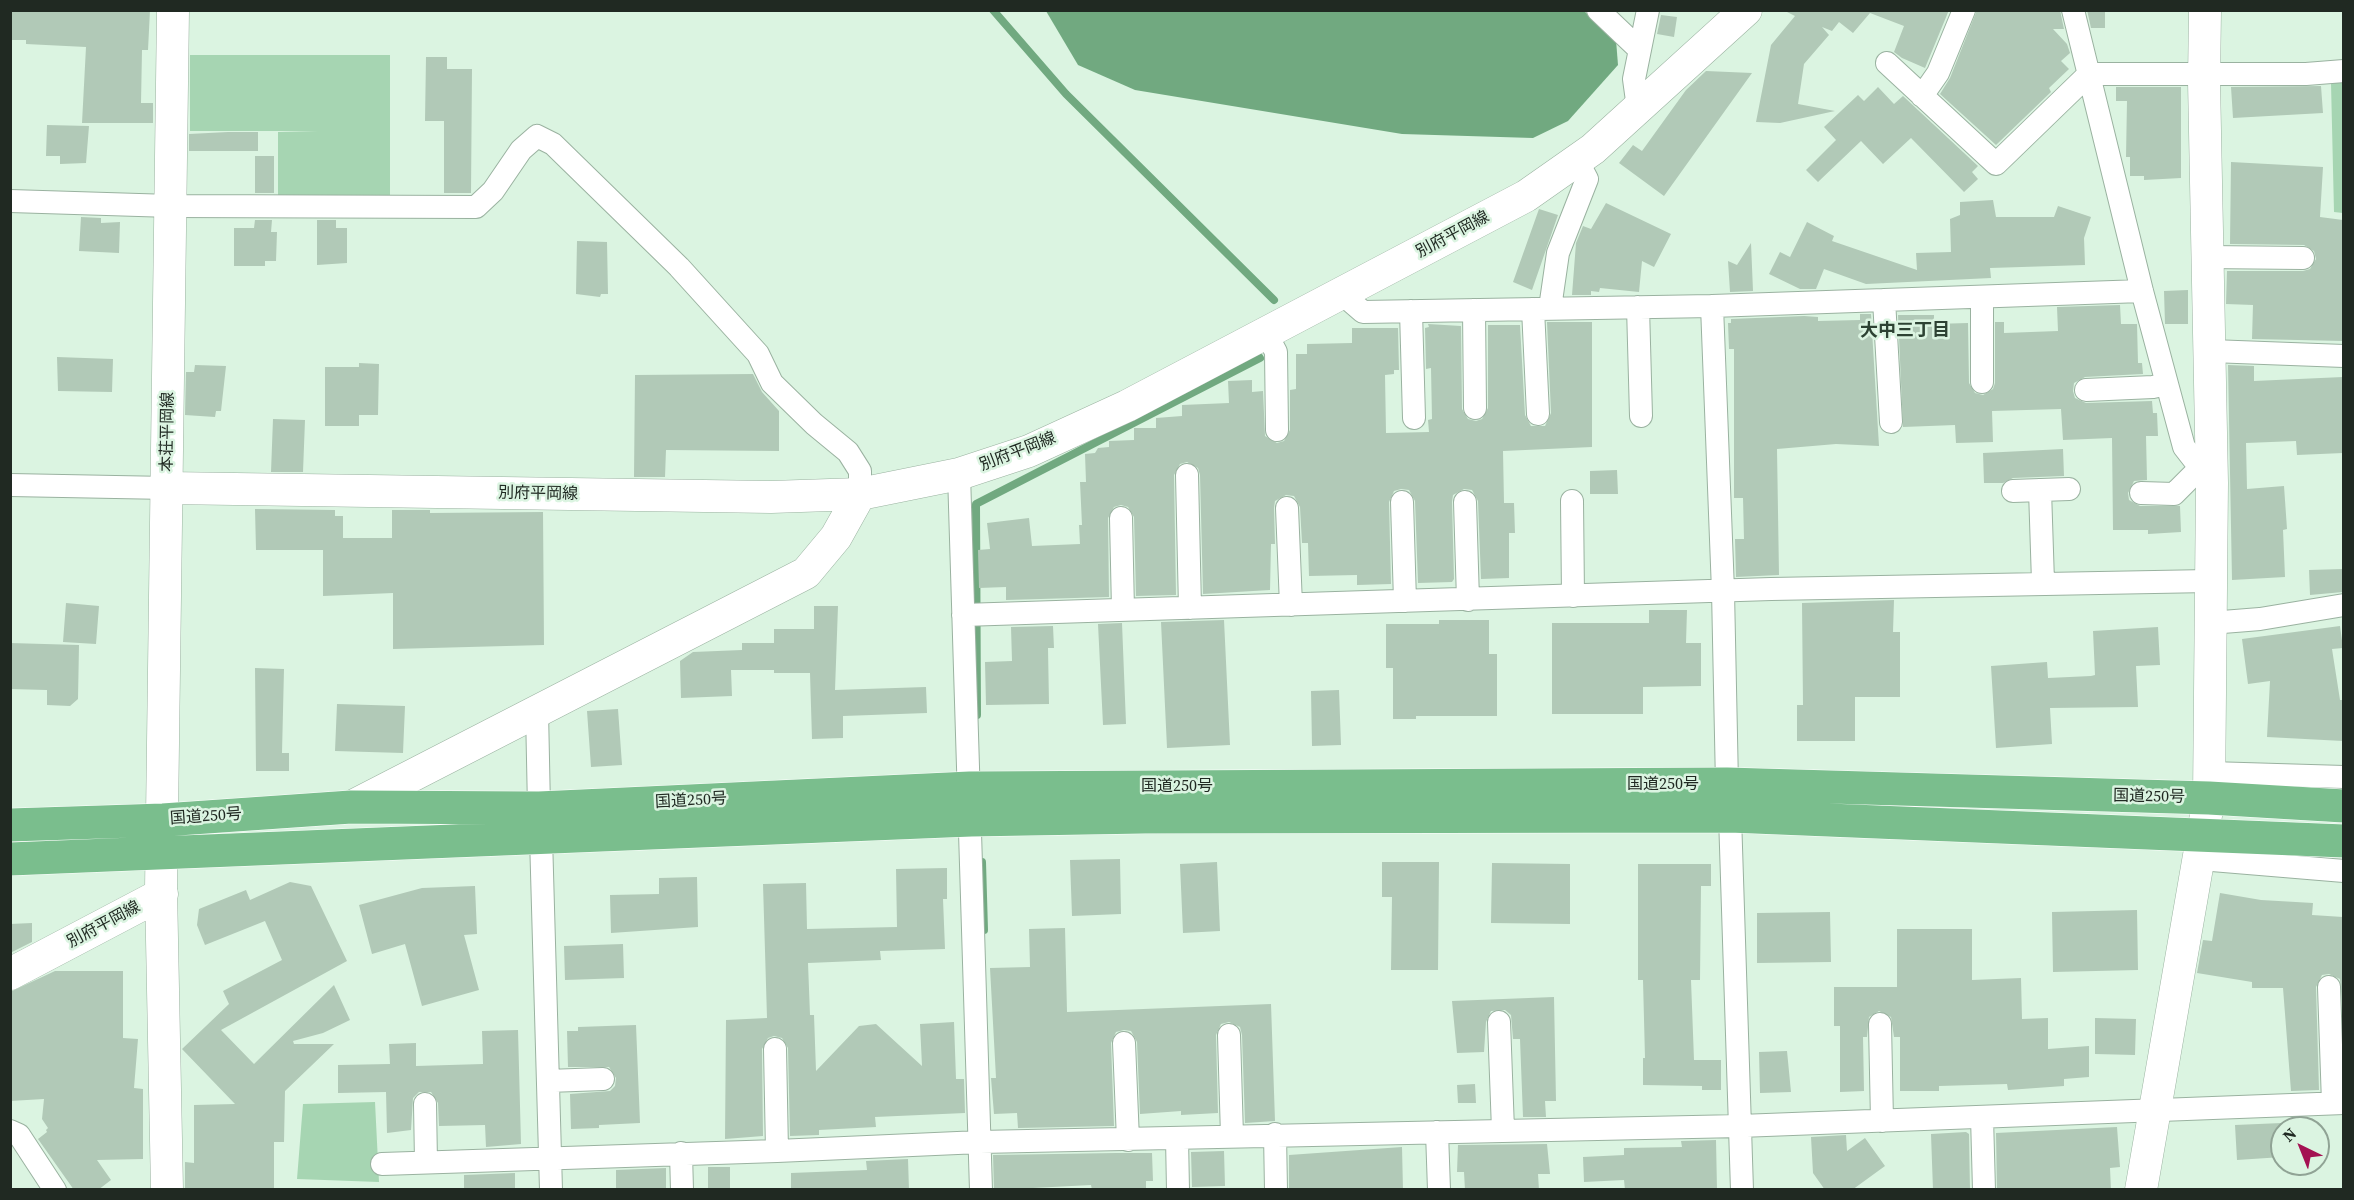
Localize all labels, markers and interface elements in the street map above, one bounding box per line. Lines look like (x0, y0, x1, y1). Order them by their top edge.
street label: 別府平岡線 (1413, 208, 1493, 262)
district label: 大中三丁目 (1860, 320, 1950, 342)
street label: 本荘平岡線 (158, 392, 178, 472)
street label: 別府平岡線 (977, 429, 1059, 475)
street label: 別府平岡線 (498, 484, 578, 504)
street label: 国道250号 (1627, 775, 1699, 795)
street label: 国道250号 (1141, 777, 1213, 797)
street label: 国道250号 (2113, 787, 2185, 807)
street label: 国道250号 (655, 790, 727, 812)
street label: 国道250号 (169, 805, 243, 829)
street label: 別府平岡線 (64, 898, 144, 952)
north arrow (2270, 1116, 2330, 1176)
text: N (2277, 1122, 2301, 1146)

